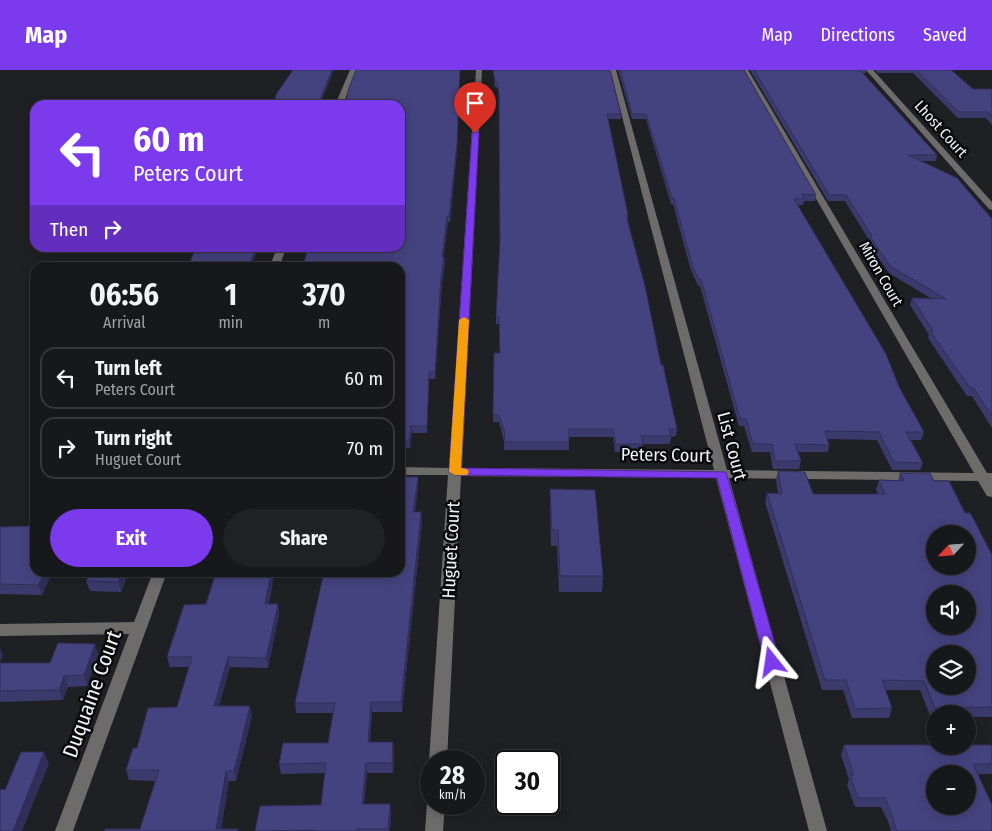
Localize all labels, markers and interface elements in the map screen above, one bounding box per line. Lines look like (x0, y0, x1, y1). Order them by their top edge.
text: Map (25, 21, 67, 49)
text: Map (761, 24, 793, 46)
text: Directions (821, 24, 895, 46)
text: Saved (923, 24, 967, 46)
pin (454, 82, 496, 133)
icon: arrive (461, 89, 489, 117)
street label: Lhost Court (911, 97, 971, 161)
text: 60 m (133, 118, 204, 160)
icon: left (50, 120, 115, 185)
text: Peters Court (133, 160, 243, 187)
icon: right (98, 215, 126, 243)
text: Then (50, 218, 88, 241)
street label: Miron Court (855, 238, 907, 310)
text: 06:56 (89, 277, 159, 313)
text: 1 (224, 277, 237, 313)
text: 370 (303, 277, 346, 313)
text: Arrival (103, 313, 145, 332)
text: min (218, 313, 243, 332)
text: m (318, 313, 330, 332)
text: Turn left (95, 357, 162, 380)
icon: left (52, 364, 80, 392)
text: 60 m (345, 367, 383, 390)
text: Peters Court (95, 380, 175, 399)
street label: List Court (712, 409, 752, 483)
text: Turn right (95, 427, 172, 450)
icon: right (52, 434, 80, 462)
text: 70 m (347, 437, 383, 460)
street label: Peters Court (621, 443, 711, 467)
text: Huguet Court (95, 450, 181, 469)
street label: Huguet Court (437, 501, 465, 599)
button: Exit (50, 509, 213, 567)
button: Share (223, 509, 385, 567)
north arrow (926, 525, 976, 575)
map controls (926, 525, 976, 815)
button: sound (926, 585, 976, 635)
street label: Duquaine Court (57, 627, 127, 761)
position arrow (745, 635, 797, 687)
button: layers (926, 645, 976, 695)
button: + (926, 705, 976, 755)
speed limit sign: 30 (495, 750, 560, 815)
text: 28 (440, 761, 465, 791)
button: − (926, 765, 976, 815)
text: km/h (439, 788, 466, 802)

